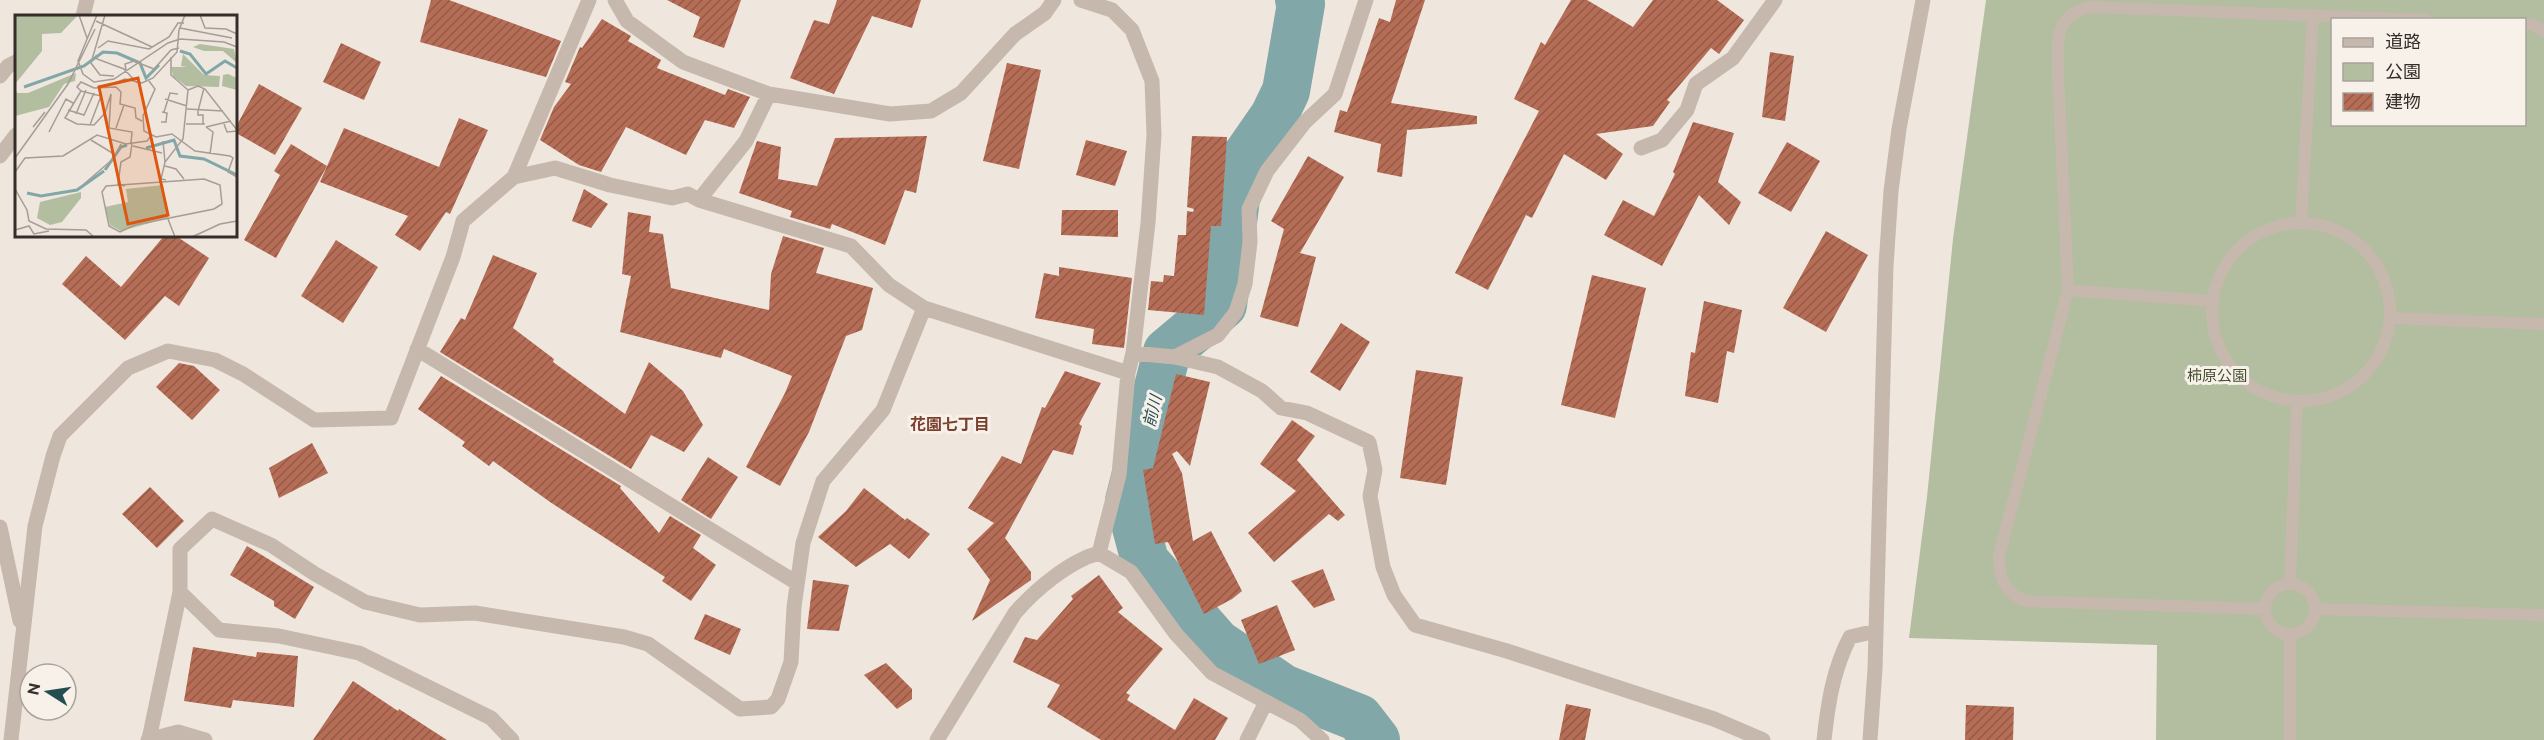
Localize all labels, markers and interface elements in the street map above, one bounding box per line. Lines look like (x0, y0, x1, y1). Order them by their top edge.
inset map (15, 15, 237, 237)
legend (2331, 18, 2526, 126)
text: 道路 (2385, 31, 2421, 51)
text: 公園 (2385, 61, 2421, 81)
text: 建物 (2385, 91, 2421, 111)
park label: 柿原公園 (2187, 367, 2247, 384)
water label: 前川 (1139, 391, 1165, 429)
district label: 花園七丁目 (910, 415, 990, 433)
north arrow (18, 662, 78, 722)
text: N (23, 681, 43, 697)

